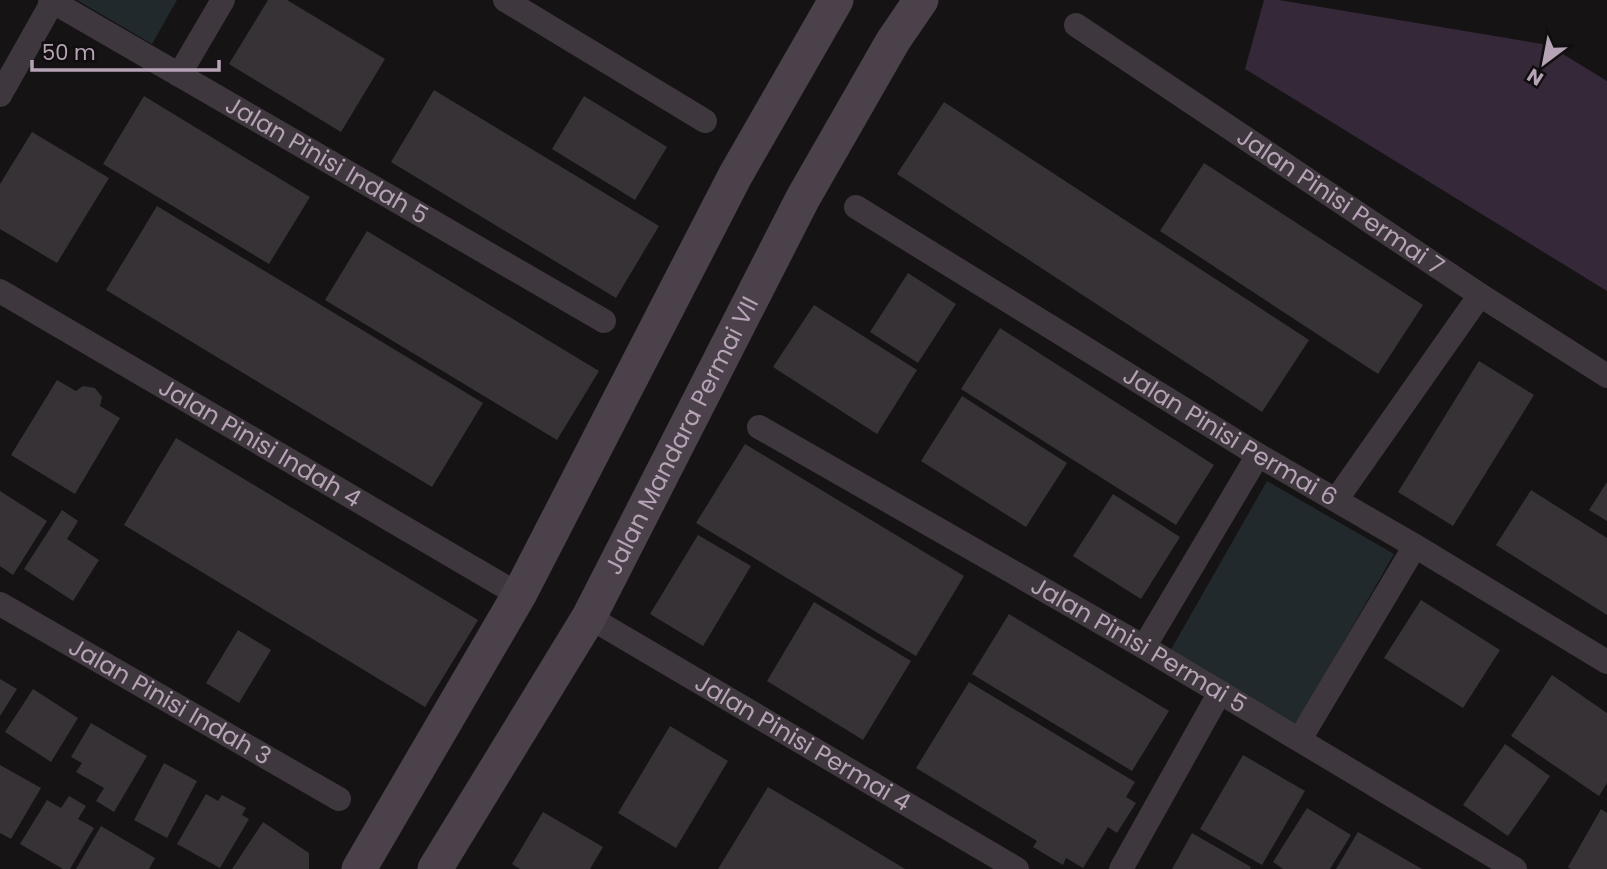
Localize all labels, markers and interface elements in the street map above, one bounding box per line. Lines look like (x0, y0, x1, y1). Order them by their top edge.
scale bar (32, 28, 219, 72)
north arrow (1509, 28, 1579, 98)
text: 50 m (42, 38, 96, 67)
text: N (1522, 62, 1548, 92)
street label: Jalan Pinisi Indah 5 (220, 88, 435, 232)
street label: Jalan Pinisi Permai 7 (1230, 120, 1451, 283)
street label: Jalan Mandara Permai VII (596, 291, 766, 580)
street label: Jalan Pinisi Permai 6 (1117, 359, 1344, 514)
street label: Jalan Pinisi Indah 4 (153, 370, 367, 515)
street label: Jalan Pinisi Permai 5 (1025, 569, 1253, 721)
street label: Jalan Pinisi Indah 3 (63, 630, 277, 773)
street label: Jalan Pinisi Permai 4 (689, 666, 917, 819)

